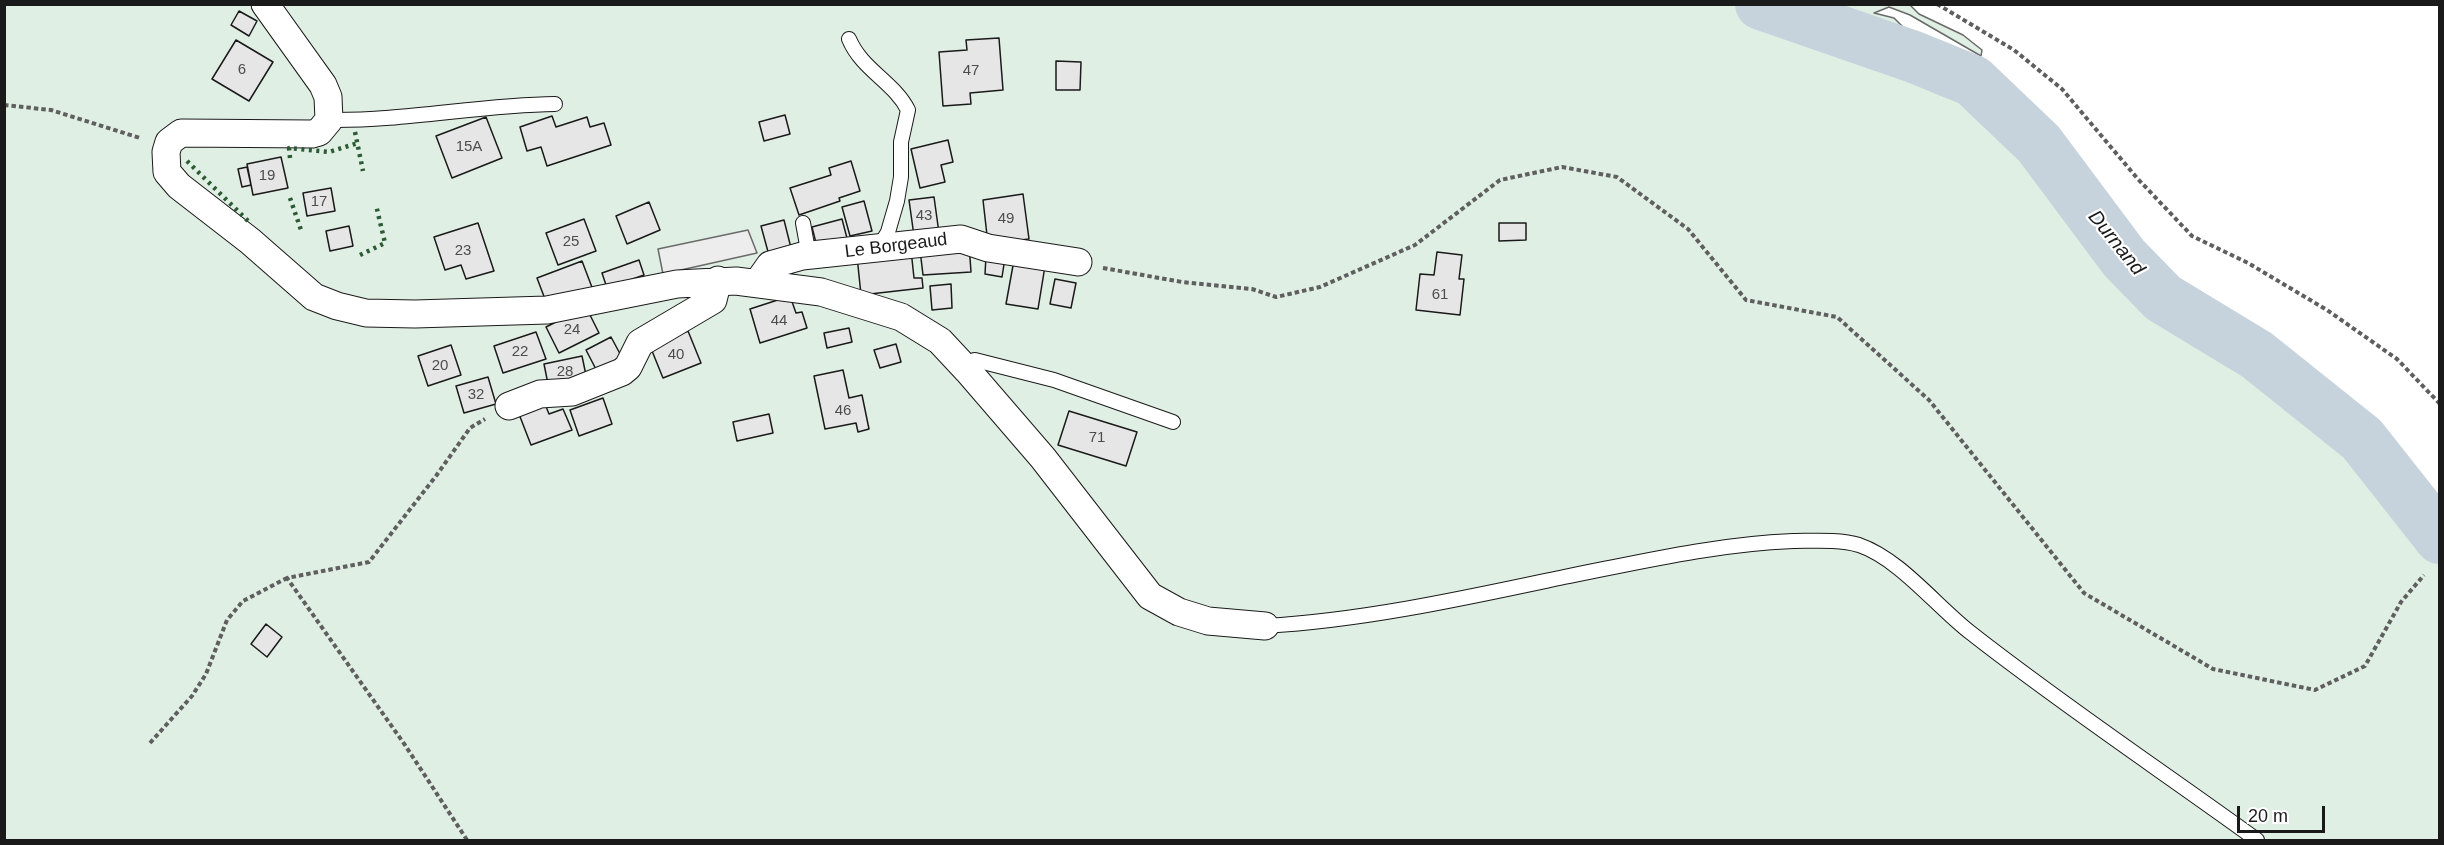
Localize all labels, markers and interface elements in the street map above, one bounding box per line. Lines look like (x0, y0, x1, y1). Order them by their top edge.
house number: 6 (238, 61, 246, 79)
house number: 47 (963, 62, 979, 80)
house number: 15A (456, 138, 482, 156)
house number: 19 (259, 167, 275, 185)
house number: 17 (311, 193, 327, 211)
water label: Durnand (2083, 206, 2149, 280)
house number: 43 (916, 207, 932, 225)
house number: 49 (998, 210, 1014, 228)
street label: Le Borgeaud (844, 229, 948, 263)
house number: 25 (563, 233, 579, 251)
house number: 23 (455, 242, 471, 260)
house number: 61 (1432, 286, 1448, 304)
house number: 44 (771, 312, 787, 330)
house number: 24 (564, 321, 580, 339)
house number: 22 (512, 343, 528, 361)
house number: 40 (668, 346, 684, 364)
house number: 20 (432, 357, 448, 375)
house number: 28 (557, 363, 573, 381)
house number: 32 (468, 386, 484, 404)
house number: 46 (835, 402, 851, 420)
house number: 71 (1089, 429, 1105, 447)
scale bar (2240, 794, 2328, 832)
text: 20 m (2248, 806, 2288, 826)

